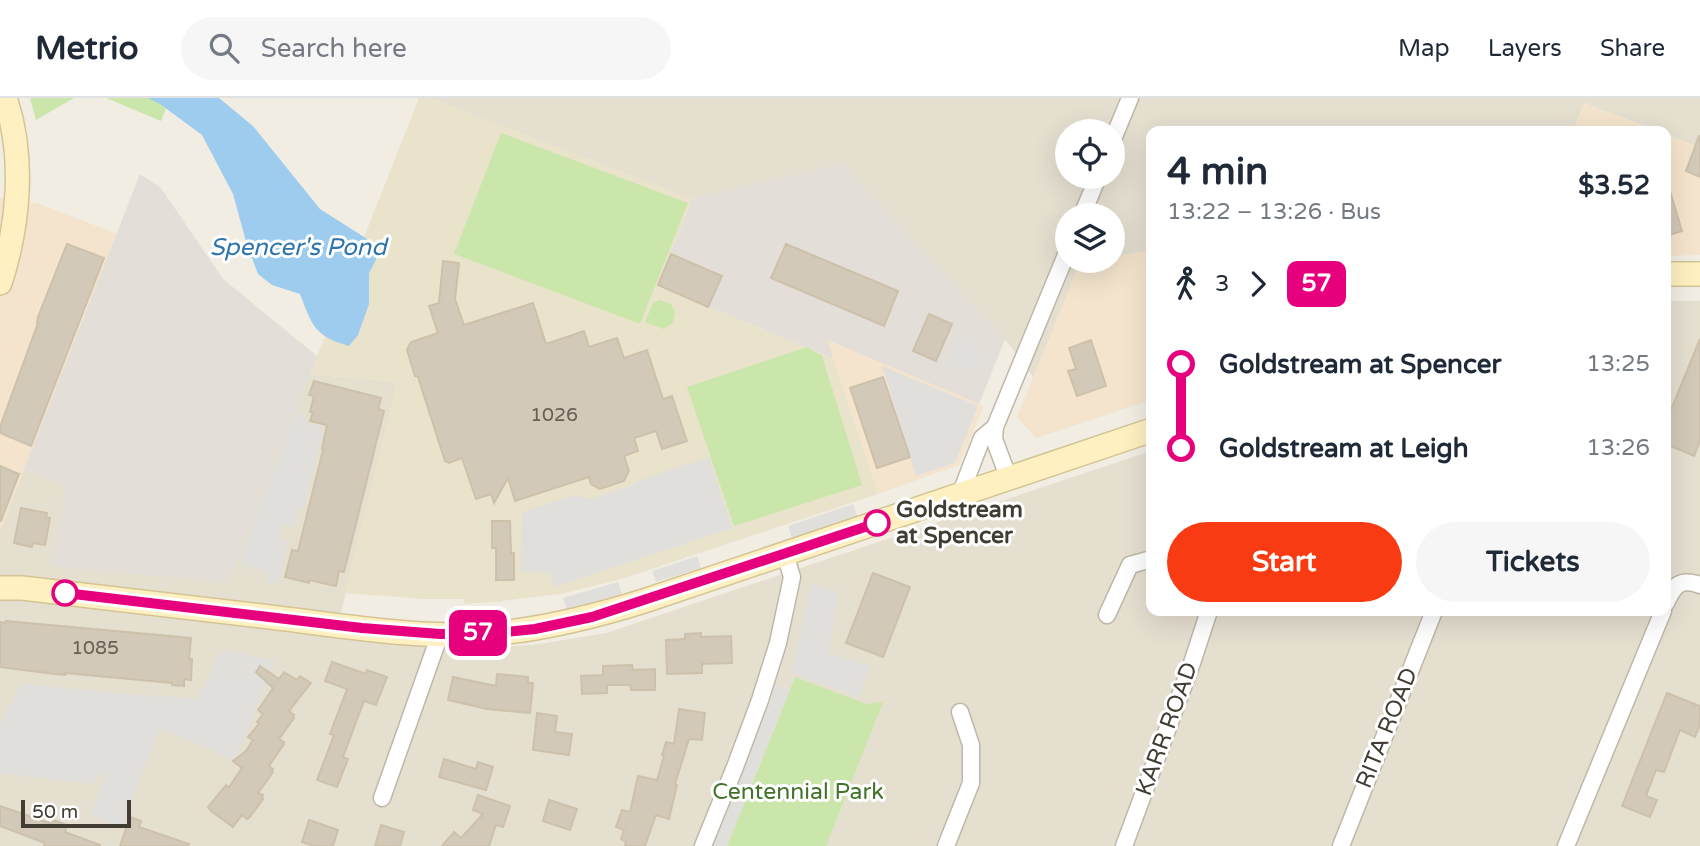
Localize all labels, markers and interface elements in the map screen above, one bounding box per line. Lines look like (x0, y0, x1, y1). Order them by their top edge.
search box (181, 17, 671, 80)
text: Metrio (35, 29, 139, 68)
icon: search (205, 29, 243, 67)
text: Search here (261, 33, 407, 64)
text: Map (1398, 34, 1450, 63)
text: Layers (1488, 34, 1562, 63)
text: Share (1600, 34, 1665, 63)
map controls (1055, 119, 1125, 273)
button: locate (1055, 119, 1125, 189)
text: 4 min (1167, 149, 1268, 195)
text: $3.52 (1578, 170, 1650, 201)
text: 13:22 – 13:26 · Bus (1167, 198, 1381, 226)
button: layers (1055, 203, 1125, 273)
water label: Spencer's Pond (210, 233, 389, 262)
icon: walk (1167, 265, 1205, 303)
icon: forward (1239, 265, 1277, 303)
text: 57 (1301, 269, 1332, 298)
text: 3 (1215, 270, 1229, 298)
text: Goldstream at Spencer (1219, 349, 1501, 380)
text: 13:25 (1586, 350, 1650, 378)
house number: 1026 (530, 404, 578, 426)
text: Goldstream at Leigh (1219, 433, 1469, 464)
text: 13:26 (1586, 434, 1650, 462)
place label: Goldstream at Spencer (896, 496, 1023, 550)
marker: Goldstream at Spencer (864, 510, 890, 536)
button: Start (1167, 522, 1402, 602)
button: Tickets (1416, 522, 1650, 602)
unlabelled marker (52, 580, 78, 606)
line badge: 57 (447, 610, 510, 656)
text: 57 (463, 618, 493, 647)
house number: 1085 (71, 637, 119, 659)
street label: KARR ROAD (1130, 658, 1204, 800)
street label: RITA ROAD (1350, 664, 1424, 792)
park label: Centennial Park (712, 778, 884, 806)
scale bar (21, 797, 131, 829)
text: 50 m (32, 801, 78, 823)

